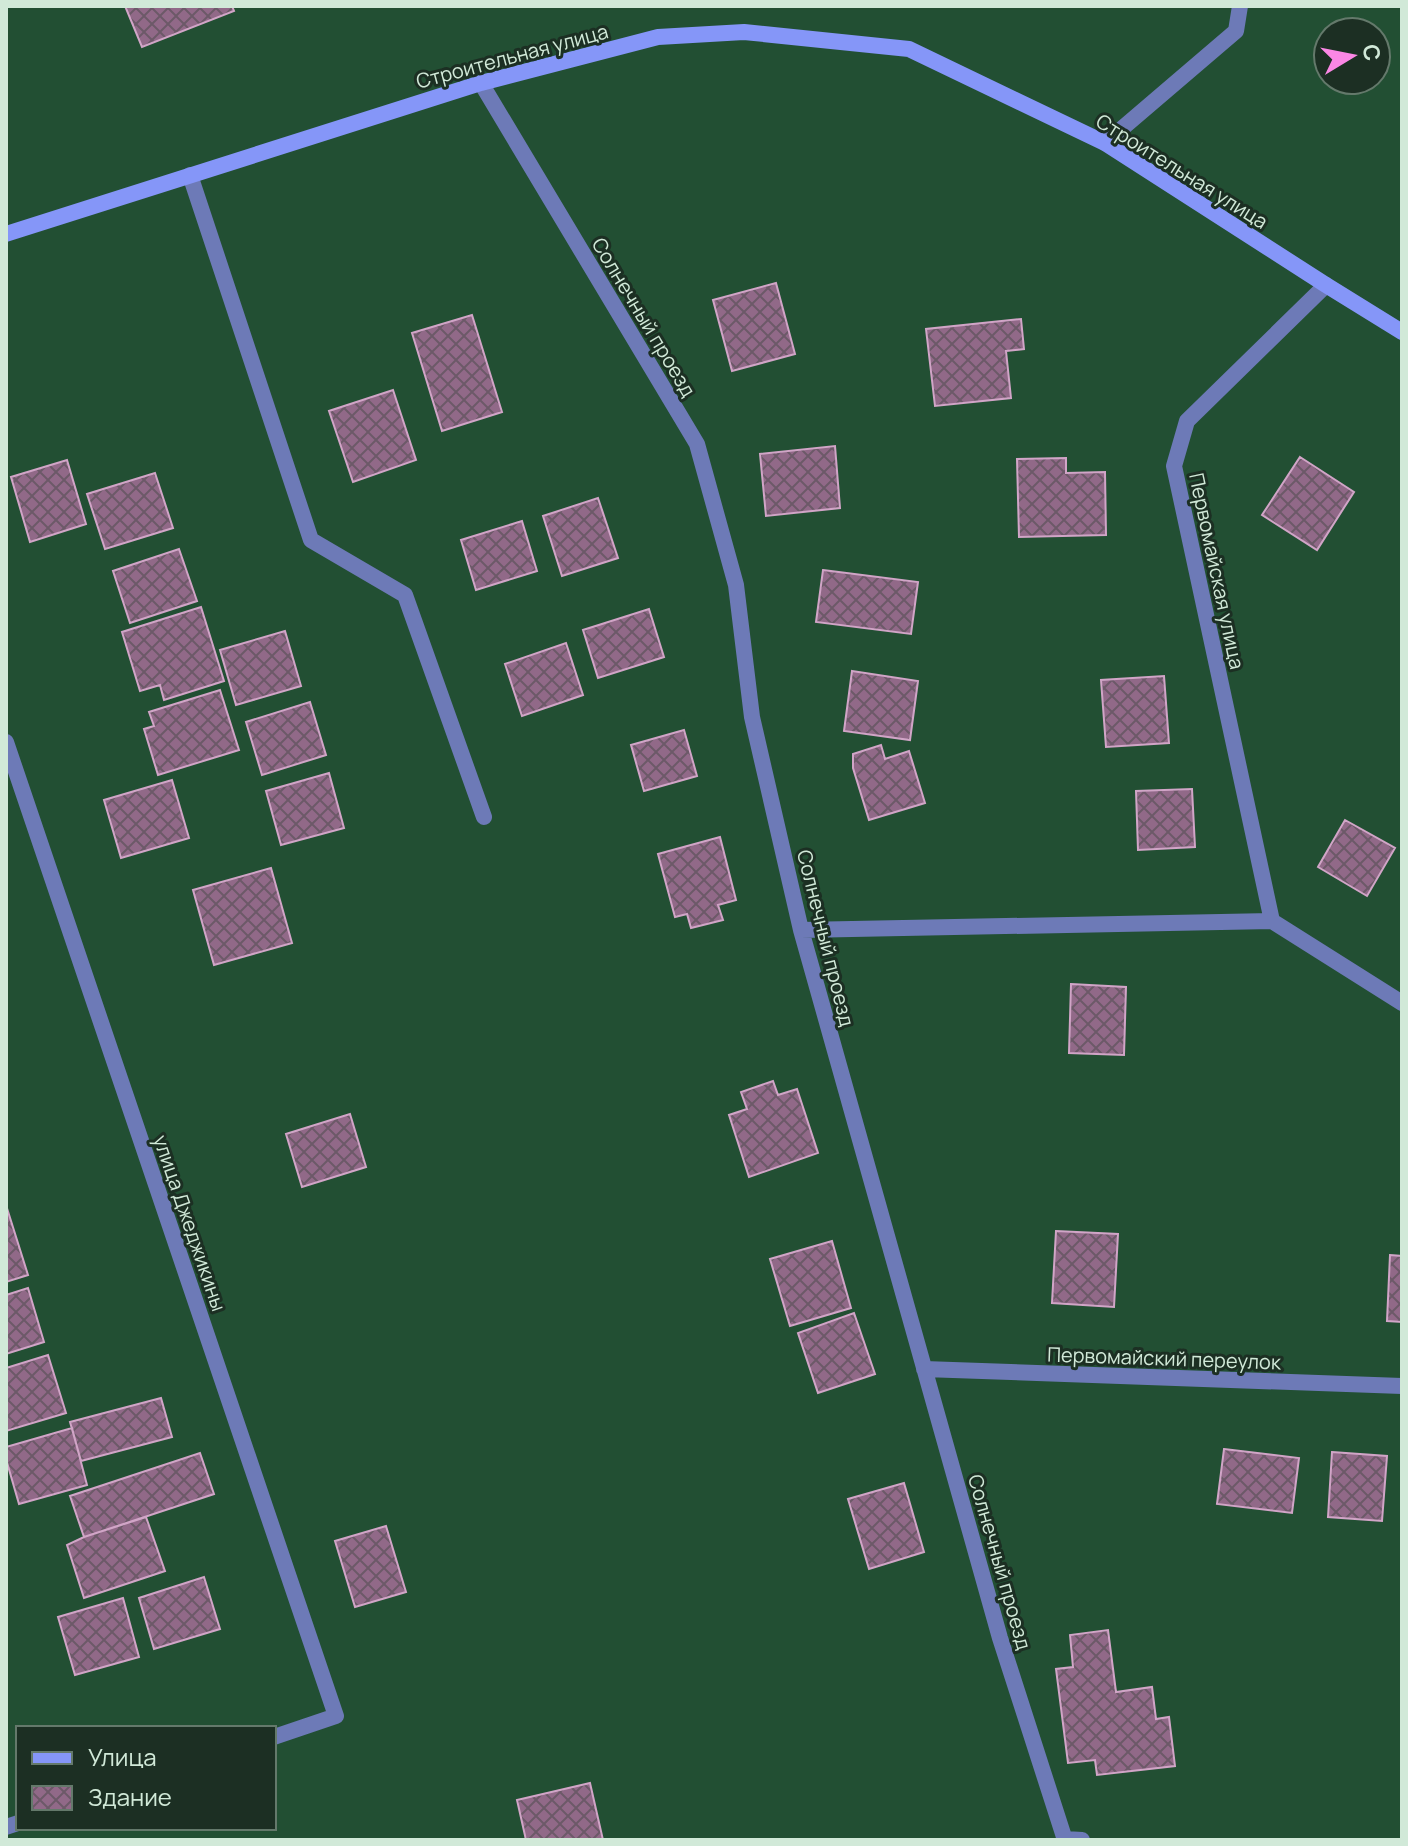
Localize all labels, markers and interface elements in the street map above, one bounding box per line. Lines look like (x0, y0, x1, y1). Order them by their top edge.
north arrow (1312, 16, 1392, 96)
street label: Строительная улица (413, 17, 611, 95)
text: С (1356, 42, 1388, 63)
street label: Строительная улица (1091, 107, 1273, 235)
street label: Солнечный проезд (586, 232, 702, 402)
street label: Первомайская улица (1183, 470, 1251, 672)
street label: Солнечный проезд (791, 847, 861, 1029)
street label: улица Джеджикины (147, 1131, 233, 1315)
street label: Первомайский переулок (1047, 1340, 1282, 1376)
street label: Солнечный проезд (962, 1471, 1038, 1653)
legend (16, 1726, 276, 1830)
text: Улица (88, 1740, 157, 1773)
text: Здание (88, 1780, 172, 1813)

